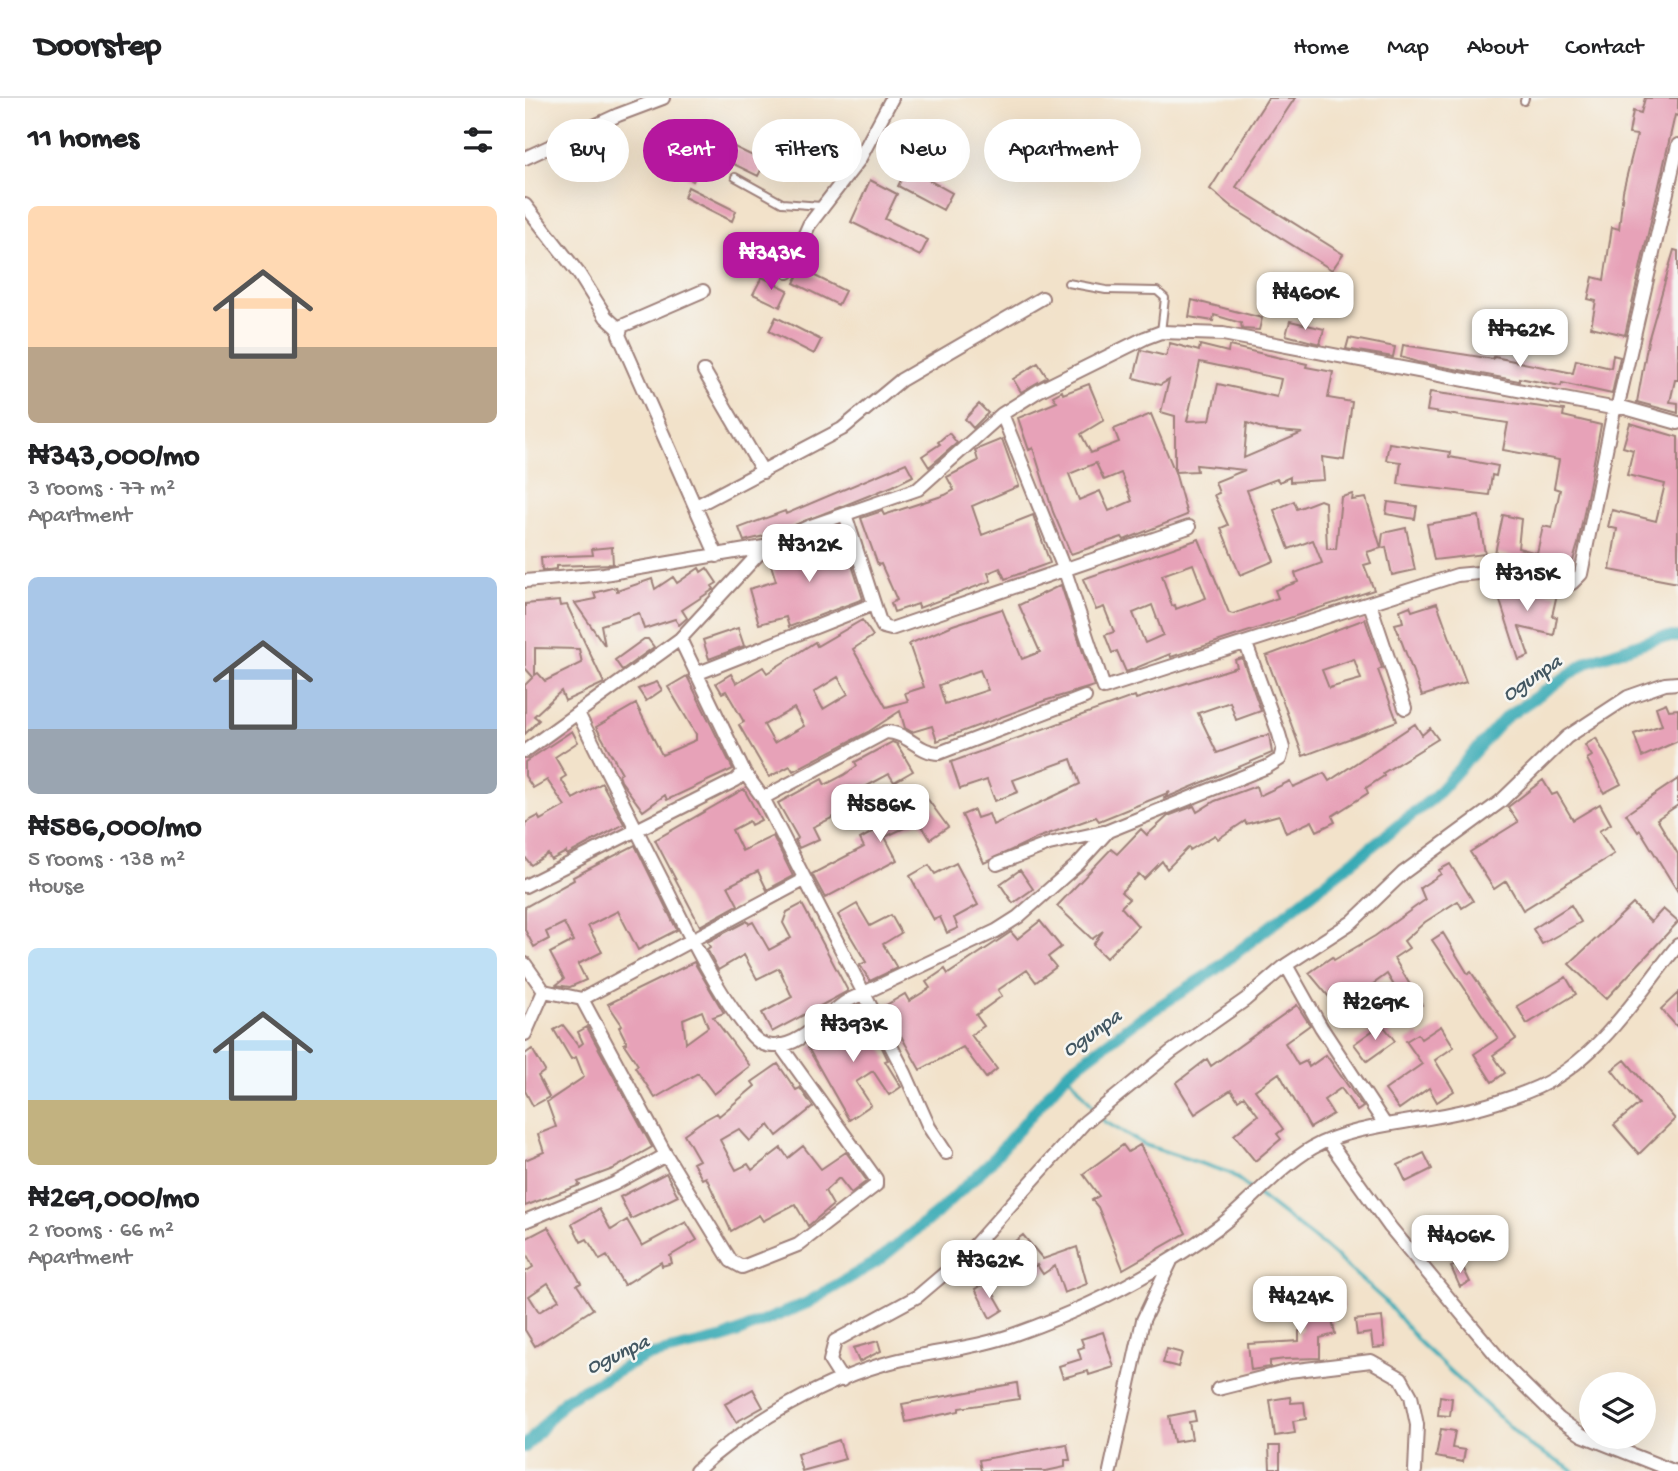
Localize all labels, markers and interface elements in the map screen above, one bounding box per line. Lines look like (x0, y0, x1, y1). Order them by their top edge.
text: Doorstep (35, 29, 161, 67)
text: Home (1293, 34, 1349, 63)
text: Map (1387, 34, 1429, 63)
text: About (1467, 34, 1527, 63)
text: Contact (1565, 34, 1643, 63)
chip: Buy (546, 119, 629, 182)
chip: Rent (643, 119, 738, 182)
chip: Filters (752, 119, 862, 182)
chip: New (876, 119, 970, 182)
chip: Apartment (984, 119, 1141, 182)
icon: filters (459, 121, 497, 159)
text: 11 homes (28, 123, 139, 158)
pin: ₦343K (722, 232, 820, 292)
text: ₦343K (739, 241, 803, 268)
icon: home (200, 251, 326, 377)
pin: ₦460K (1256, 272, 1354, 332)
text: ₦460K (1273, 281, 1337, 308)
pin: ₦762K (1471, 310, 1569, 369)
text: ₦762K (1488, 318, 1552, 345)
text: ₦343,000/mo (28, 441, 200, 476)
text: 3 rooms · 77 m² (28, 476, 175, 503)
text: Apartment (28, 503, 132, 530)
pin: ₦312K (760, 524, 858, 584)
text: ₦312K (778, 533, 840, 560)
pin: ₦315K (1478, 554, 1576, 613)
text: ₦315K (1496, 562, 1558, 589)
icon: home (200, 622, 326, 748)
water label: Ogunpa (1498, 650, 1569, 709)
pin: ₦586K (831, 784, 929, 844)
text: ₦586K (847, 793, 913, 820)
text: ₦586,000/mo (28, 812, 202, 847)
text: 5 rooms · 138 m² (28, 847, 185, 874)
text: House (28, 874, 84, 901)
pin: ₦269K (1326, 982, 1424, 1042)
text: ₦269K (1343, 991, 1407, 1018)
icon: home (200, 993, 326, 1119)
pin: ₦393K (804, 1004, 902, 1064)
water label: Ogunpa (1059, 1005, 1128, 1064)
text: ₦393K (821, 1013, 885, 1040)
text: ₦269,000/mo (28, 1183, 199, 1218)
pin: ₦406K (1411, 1216, 1509, 1275)
text: 2 rooms · 66 m² (28, 1218, 174, 1245)
text: ₦406K (1428, 1224, 1492, 1251)
pin: ₦362K (940, 1240, 1038, 1300)
text: Apartment (28, 1245, 132, 1272)
text: ₦362K (957, 1249, 1021, 1276)
pin: ₦424K (1251, 1276, 1349, 1336)
text: ₦424K (1269, 1285, 1331, 1312)
water label: Ogunpa (583, 1330, 655, 1382)
map controls (1579, 1372, 1656, 1449)
button: layers (1579, 1372, 1656, 1449)

